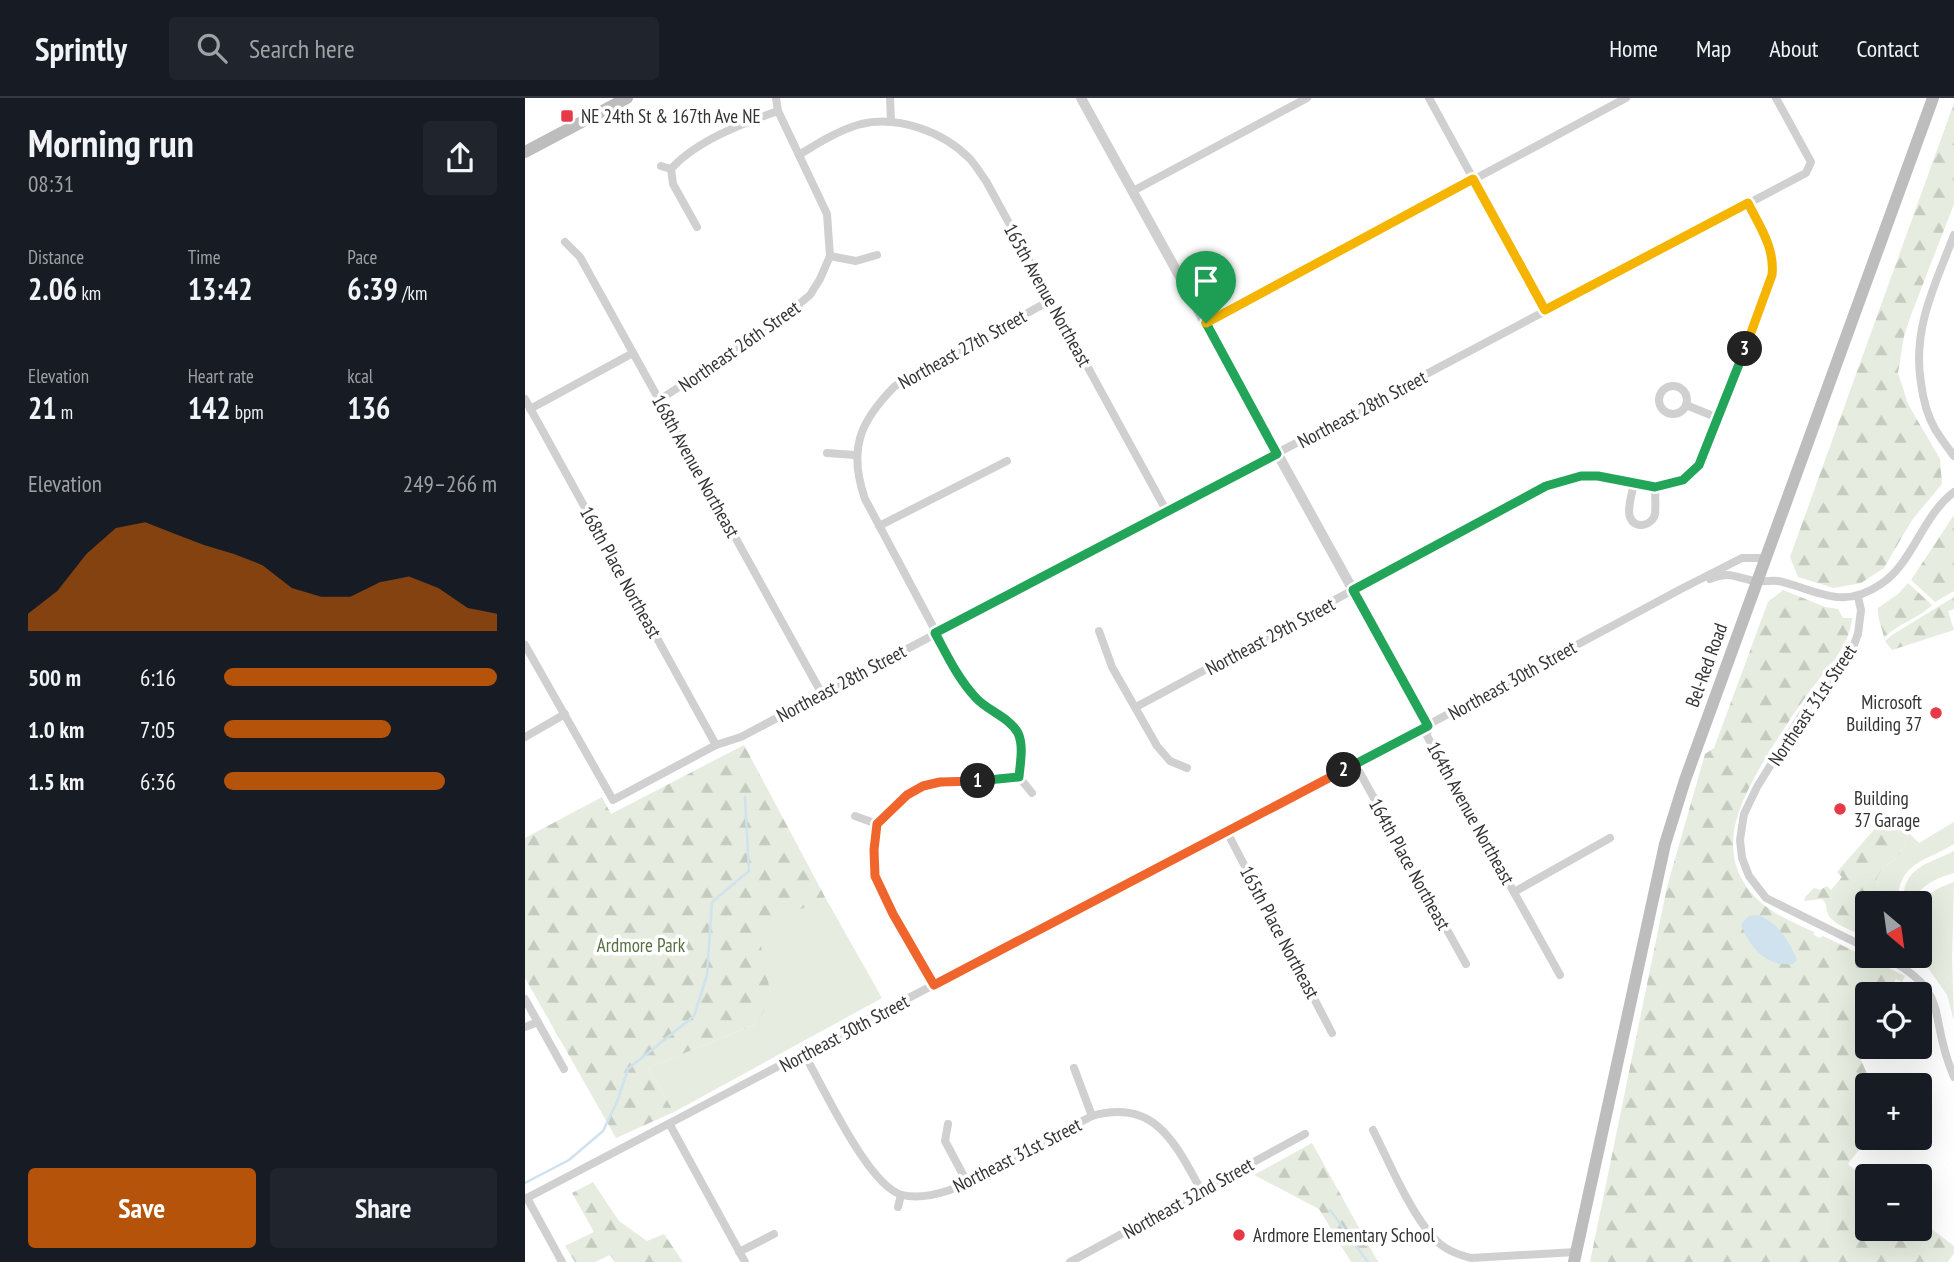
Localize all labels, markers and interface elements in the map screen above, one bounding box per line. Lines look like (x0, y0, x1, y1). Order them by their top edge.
search box (169, 17, 659, 80)
text: Sprintly (35, 27, 127, 70)
icon: search (193, 29, 231, 67)
text: Search here (249, 32, 355, 65)
text: Home (1609, 33, 1658, 64)
text: Map (1696, 33, 1731, 64)
text: About (1769, 33, 1818, 64)
text: Contact (1856, 33, 1919, 64)
place label: NE 24th St & 167th Ave NE (581, 104, 761, 128)
marker: NE 24th St & 167th Ave NE (559, 108, 575, 124)
text: Morning run (28, 118, 194, 167)
button: share (423, 121, 497, 195)
text: 08:31 (28, 169, 74, 198)
street label: 165th Avenue Northeast (999, 219, 1098, 371)
text: Distance (28, 245, 84, 269)
text: Time (188, 245, 221, 269)
text: Pace (347, 245, 377, 269)
pin (1176, 251, 1236, 323)
icon: arrive (1187, 262, 1225, 300)
text: 2.06 (28, 269, 77, 308)
text: 13:42 (188, 269, 253, 308)
text: 6:39 (347, 269, 398, 308)
text: km (77, 281, 101, 305)
text: /km (398, 281, 427, 305)
street label: Northeast 26th Street (674, 295, 805, 397)
street label: Northeast 27th Street (894, 304, 1031, 394)
pin: 3 (1727, 331, 1763, 366)
text: 3 (1740, 336, 1749, 360)
text: Elevation (28, 364, 89, 388)
text: Heart rate (188, 364, 254, 388)
text: kcal (347, 364, 373, 388)
street label: Northeast 28th Street (1293, 365, 1431, 453)
text: 21 (28, 388, 57, 427)
text: 142 (188, 388, 231, 427)
text: 136 (347, 388, 390, 427)
street label: 168th Avenue Northeast (647, 390, 746, 542)
text: m (57, 400, 73, 424)
text: bpm (231, 400, 264, 424)
text: Elevation (28, 469, 102, 498)
text: 249–266 m (403, 469, 497, 498)
street label: 168th Place Northeast (575, 502, 667, 643)
street label: Northeast 29th Street (1201, 592, 1339, 680)
street label: Bel-Red Road (1680, 620, 1732, 710)
street label: Northeast 30th Street (1444, 635, 1581, 725)
street label: Northeast 28th Street (772, 639, 910, 727)
street label: Northeast 31st Street (1763, 639, 1862, 770)
text: 500 m (28, 663, 81, 692)
text: 6:16 (140, 663, 176, 692)
place label: Microsoft Building 37 (1846, 690, 1923, 736)
marker: Microsoft Building 37 (1928, 705, 1944, 721)
text: 1.0 km (28, 715, 84, 744)
text: 7:05 (140, 715, 176, 744)
street label: 164th Avenue Northeast (1422, 737, 1521, 889)
pin: 2 (1327, 752, 1361, 788)
text: 2 (1339, 757, 1348, 781)
pin: 1 (960, 764, 995, 798)
text: 1.5 km (28, 767, 84, 796)
text: 6:36 (140, 767, 176, 796)
text: 1 (973, 768, 982, 792)
place label: Building 37 Garage (1854, 786, 1920, 832)
street label: 164th Place Northeast (1364, 794, 1456, 935)
marker: Building 37 Garage (1832, 801, 1848, 817)
street label: 165th Place Northeast (1235, 861, 1325, 1003)
north arrow (1855, 891, 1932, 968)
map controls (1855, 891, 1932, 1241)
park label: Ardmore Park (597, 933, 686, 957)
button: locate (1855, 982, 1932, 1059)
street label: Northeast 30th Street (775, 989, 913, 1077)
button: + (1855, 1073, 1932, 1150)
street label: Northeast 31st Street (949, 1112, 1086, 1198)
street label: Northeast 32nd Street (1118, 1152, 1258, 1244)
button: − (1855, 1164, 1932, 1241)
button: Save (28, 1168, 256, 1248)
button: Share (270, 1168, 497, 1248)
place label: Ardmore Elementary School (1253, 1223, 1435, 1247)
marker: Ardmore Elementary School (1231, 1227, 1247, 1243)

